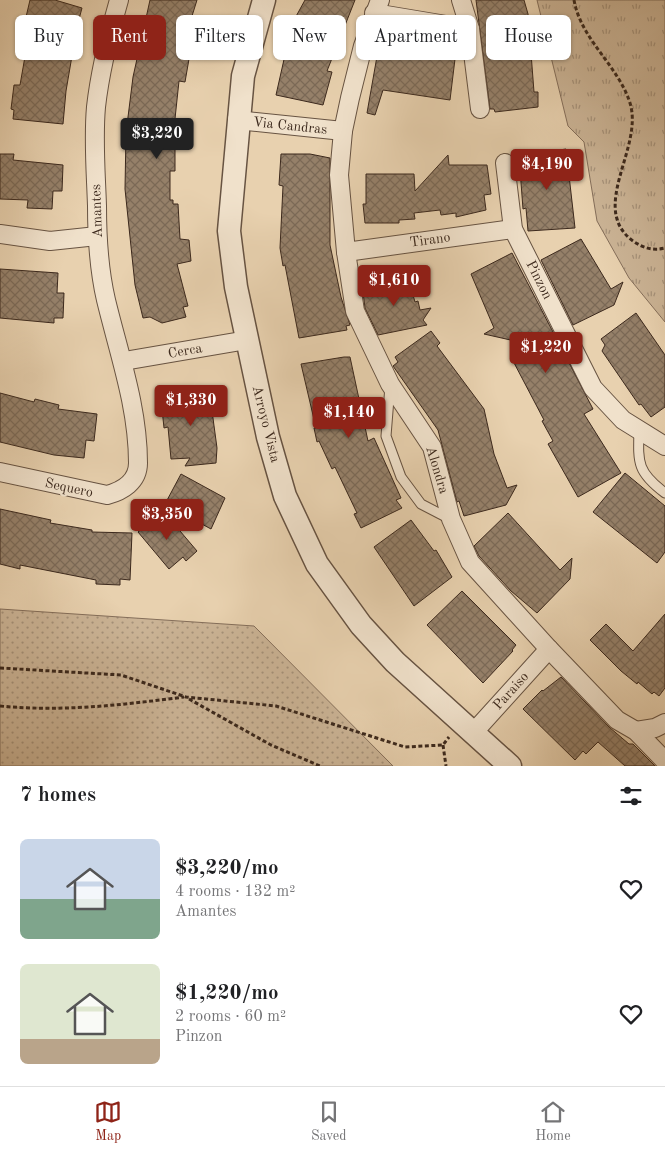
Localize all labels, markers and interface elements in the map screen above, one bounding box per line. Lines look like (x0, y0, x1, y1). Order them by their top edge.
chip: Buy (15, 15, 83, 60)
chip: Rent (93, 15, 166, 60)
chip: Filters (176, 15, 263, 60)
chip: New (273, 15, 346, 60)
chip: Apartment (356, 15, 476, 60)
chip: House (486, 15, 571, 60)
street label: Via Candras (252, 115, 328, 137)
pin: $3,220 (116, 118, 198, 160)
text: $3,220 (132, 126, 182, 142)
pin: $4,190 (506, 148, 588, 191)
text: $4,190 (522, 157, 572, 173)
street label: Amantes (89, 184, 105, 238)
street label: Tirano (409, 230, 451, 250)
street label: Pinzon (523, 258, 555, 302)
pin: $1,610 (353, 264, 435, 307)
text: $1,610 (369, 273, 419, 289)
pin: $1,220 (505, 332, 587, 374)
text: $1,220 (521, 340, 571, 356)
street label: Cerca (167, 341, 203, 361)
pin: $1,330 (150, 384, 232, 427)
street label: Arroyo Vista (250, 384, 282, 464)
text: $1,330 (166, 393, 216, 409)
pin: $1,140 (308, 396, 390, 439)
text: $1,140 (324, 405, 374, 421)
street label: Alondra (423, 445, 451, 496)
street label: Sequero (44, 476, 94, 500)
pin: $3,350 (126, 498, 208, 541)
text: $3,350 (142, 507, 192, 523)
street label: Paraiso (491, 669, 531, 713)
icon: filters (617, 782, 645, 810)
text: 7 homes (20, 785, 96, 806)
text: $3,220/mo (175, 858, 279, 879)
icon: home (60, 859, 120, 919)
icon: heart (617, 875, 645, 903)
text: 4 rooms · 132 m² (175, 884, 295, 900)
text: Amantes (175, 904, 236, 920)
text: $1,220/mo (175, 983, 279, 1004)
icon: home (60, 984, 120, 1044)
icon: heart (617, 1000, 645, 1028)
text: 2 rooms · 60 m² (175, 1009, 286, 1025)
text: Pinzon (175, 1029, 222, 1045)
tab: Map (94, 1098, 122, 1145)
tab: Saved (311, 1098, 347, 1145)
tab: Home (535, 1098, 571, 1145)

